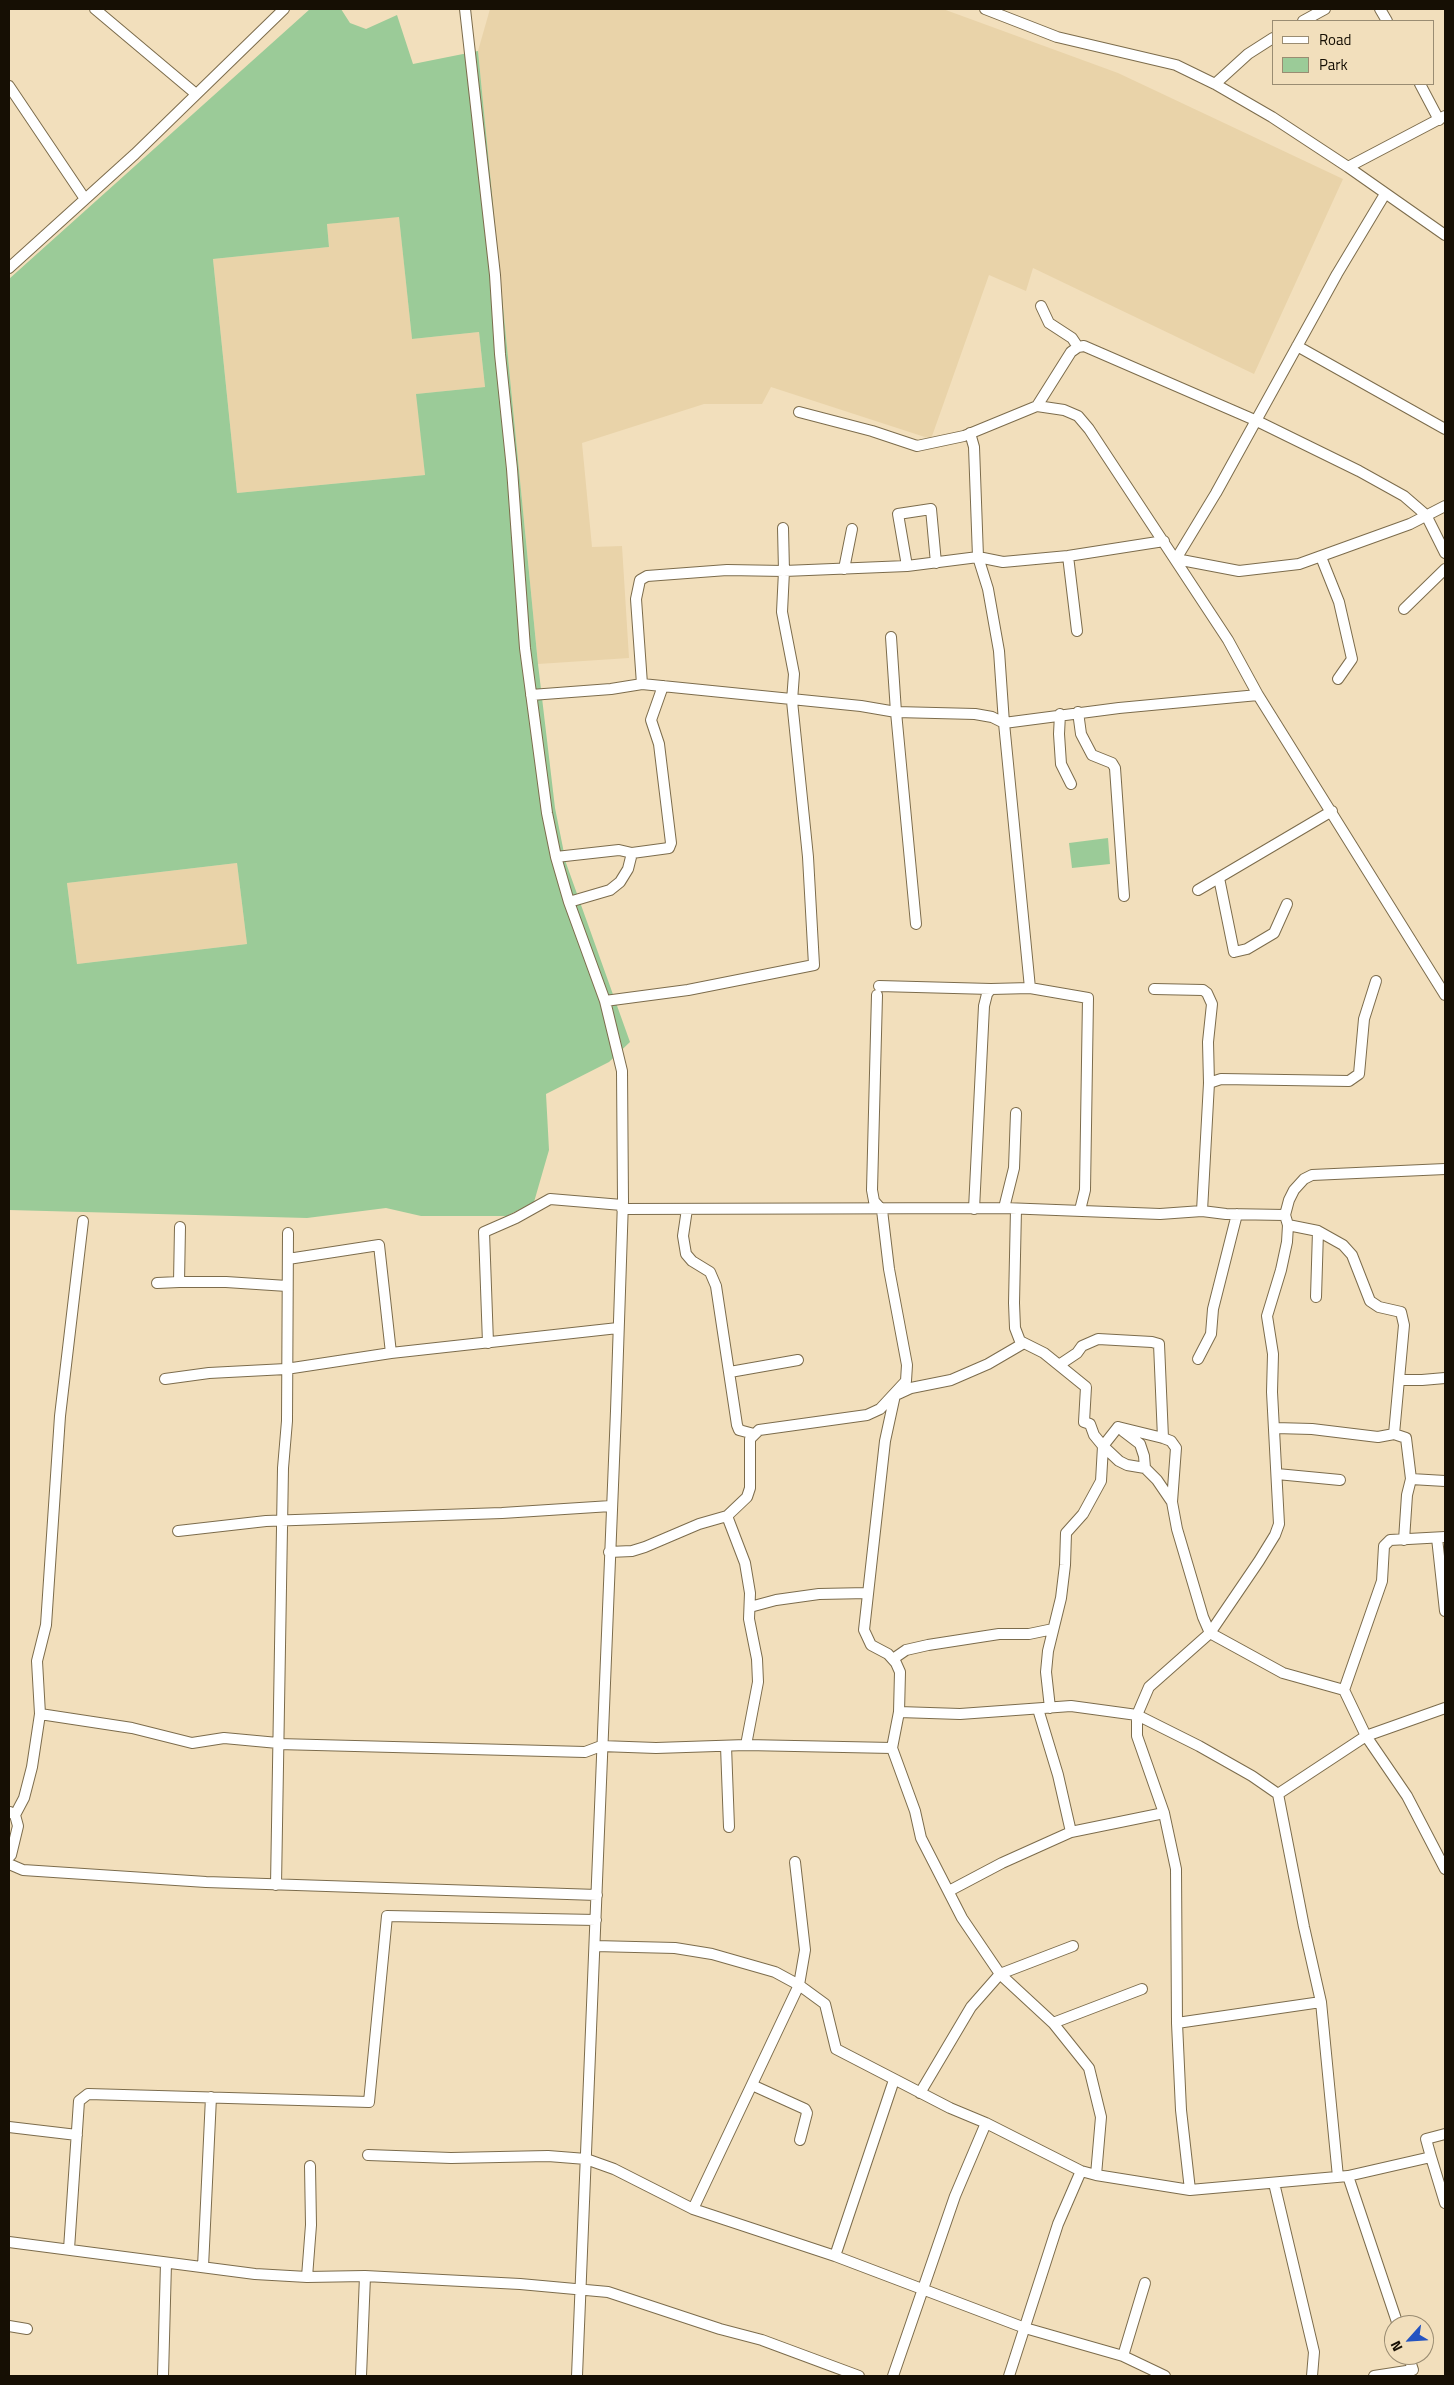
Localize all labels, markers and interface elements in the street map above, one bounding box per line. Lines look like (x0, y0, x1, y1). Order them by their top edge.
legend (1272, 20, 1434, 85)
text: Road (1319, 28, 1351, 51)
text: Park (1319, 53, 1348, 76)
north arrow (1384, 2315, 1434, 2365)
text: N (1384, 2337, 1408, 2355)

